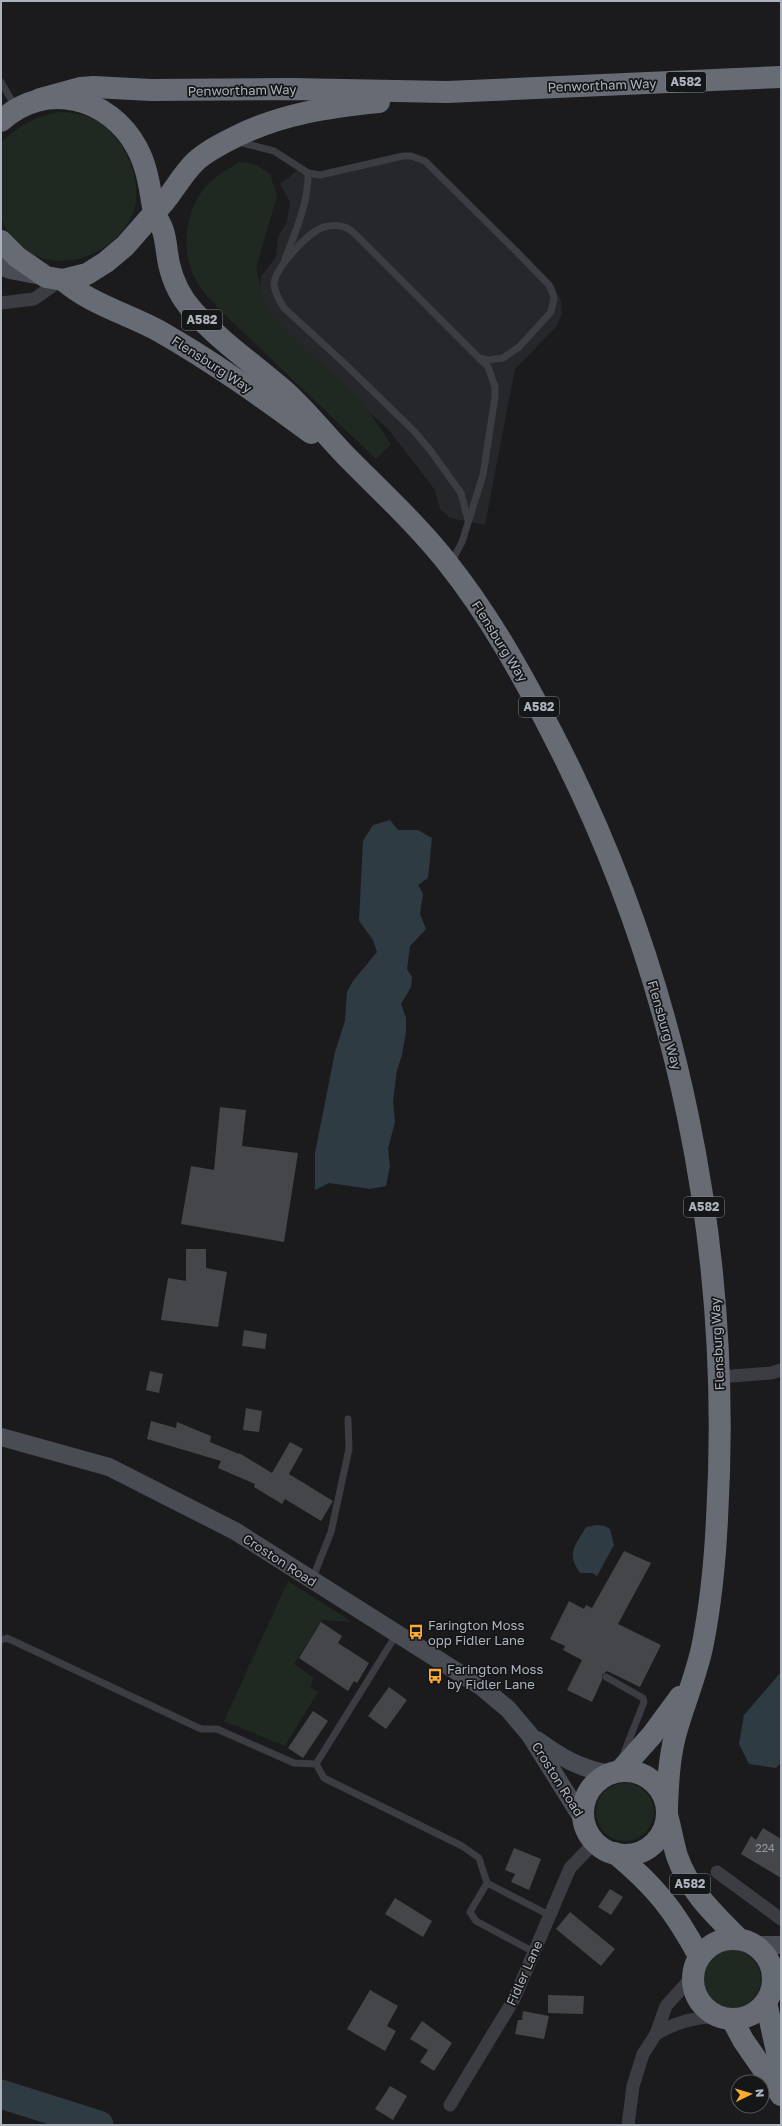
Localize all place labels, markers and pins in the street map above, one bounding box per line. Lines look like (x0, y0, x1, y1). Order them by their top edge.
place label: Farington Moss opp Fidler Lane (428, 1617, 525, 1648)
bus stop icon: Farington Moss opp Fidler Lane (407, 1623, 425, 1641)
place label: Farington Moss by Fidler Lane (447, 1661, 543, 1692)
bus stop icon: Farington Moss by Fidler Lane (426, 1667, 444, 1685)

